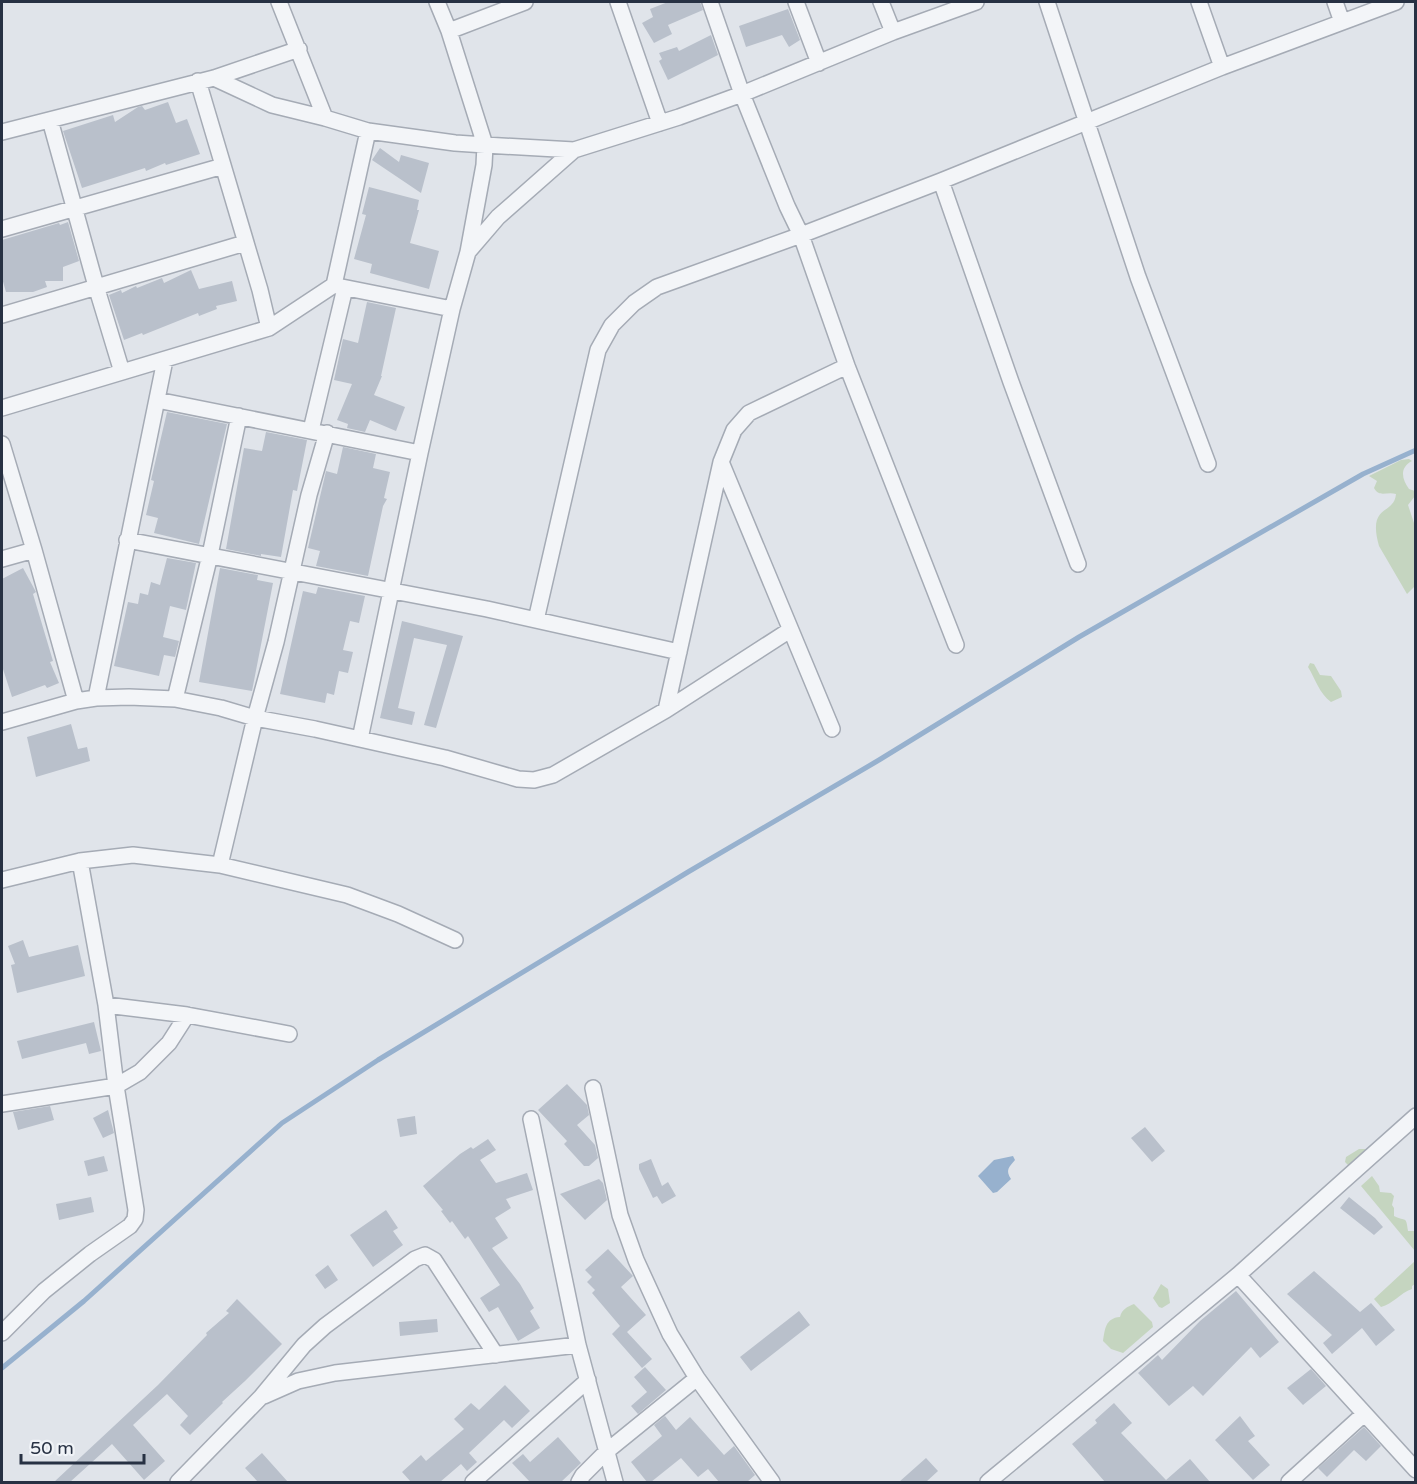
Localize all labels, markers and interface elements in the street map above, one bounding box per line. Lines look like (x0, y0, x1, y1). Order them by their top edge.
scale bar (21, 1427, 144, 1465)
text: 50 m (30, 1437, 74, 1459)

